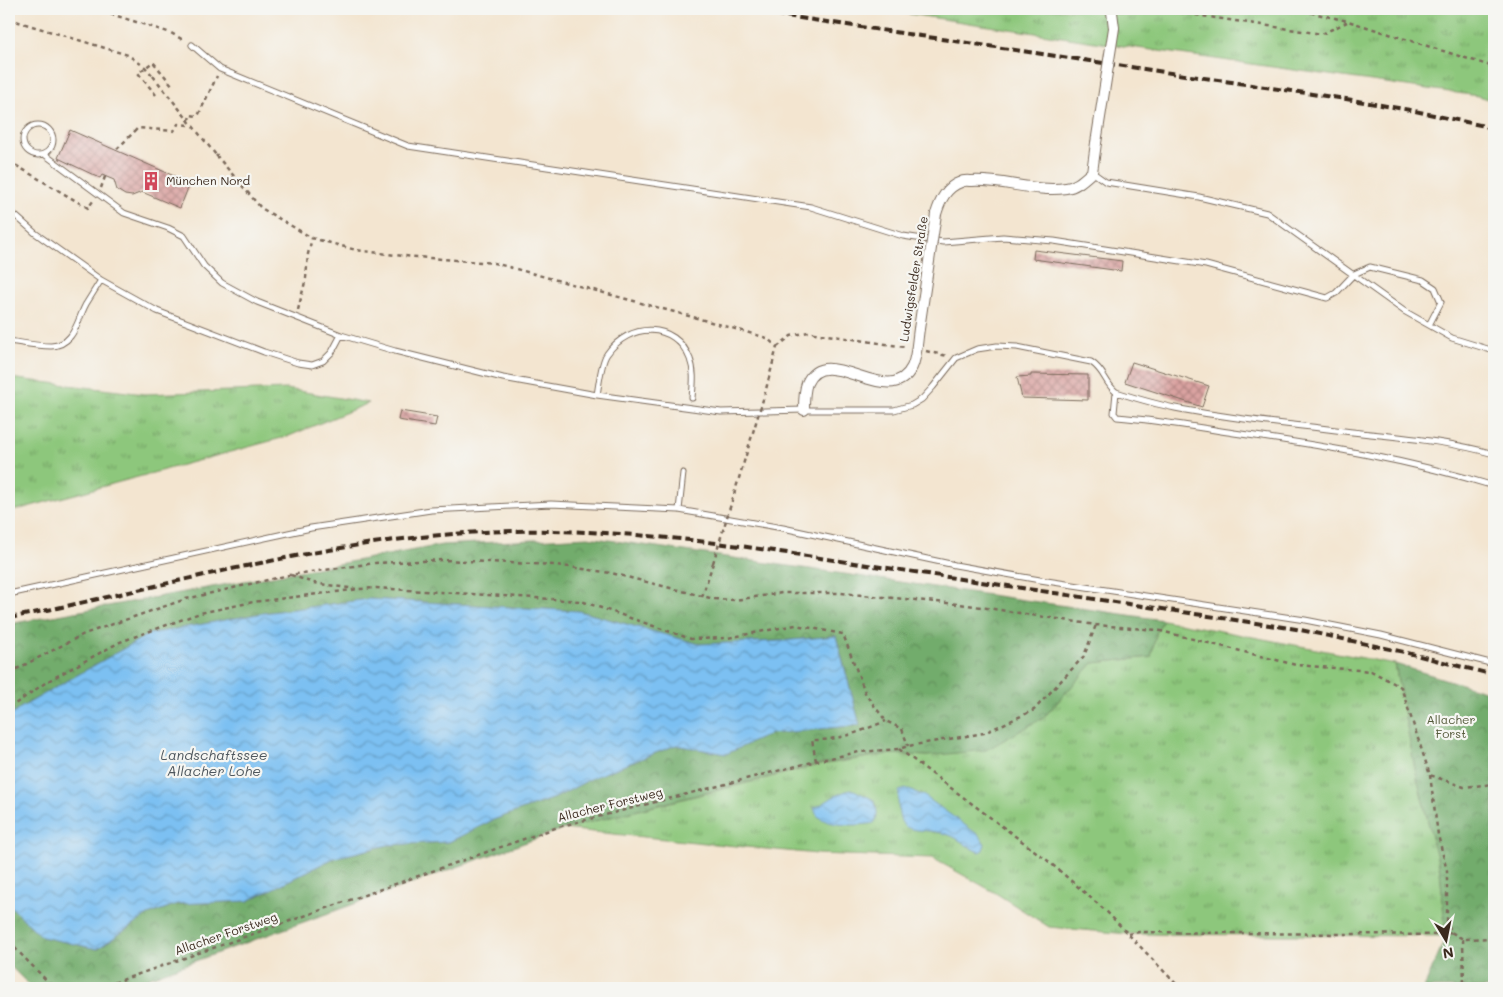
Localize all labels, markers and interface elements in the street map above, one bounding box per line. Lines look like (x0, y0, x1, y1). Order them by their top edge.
building icon: München Nord (140, 170, 162, 192)
place label: München Nord (166, 172, 251, 188)
street label: Ludwigsfelder Straße (895, 215, 931, 343)
park label: Allacher Forst (1426, 711, 1476, 741)
water label: Landschaftssee Allacher Lohe (161, 745, 267, 780)
street label: Allacher Forstweg (556, 783, 664, 825)
street label: Allacher Forstweg (172, 908, 279, 958)
north arrow (1420, 914, 1470, 964)
text: N (1441, 943, 1455, 964)

